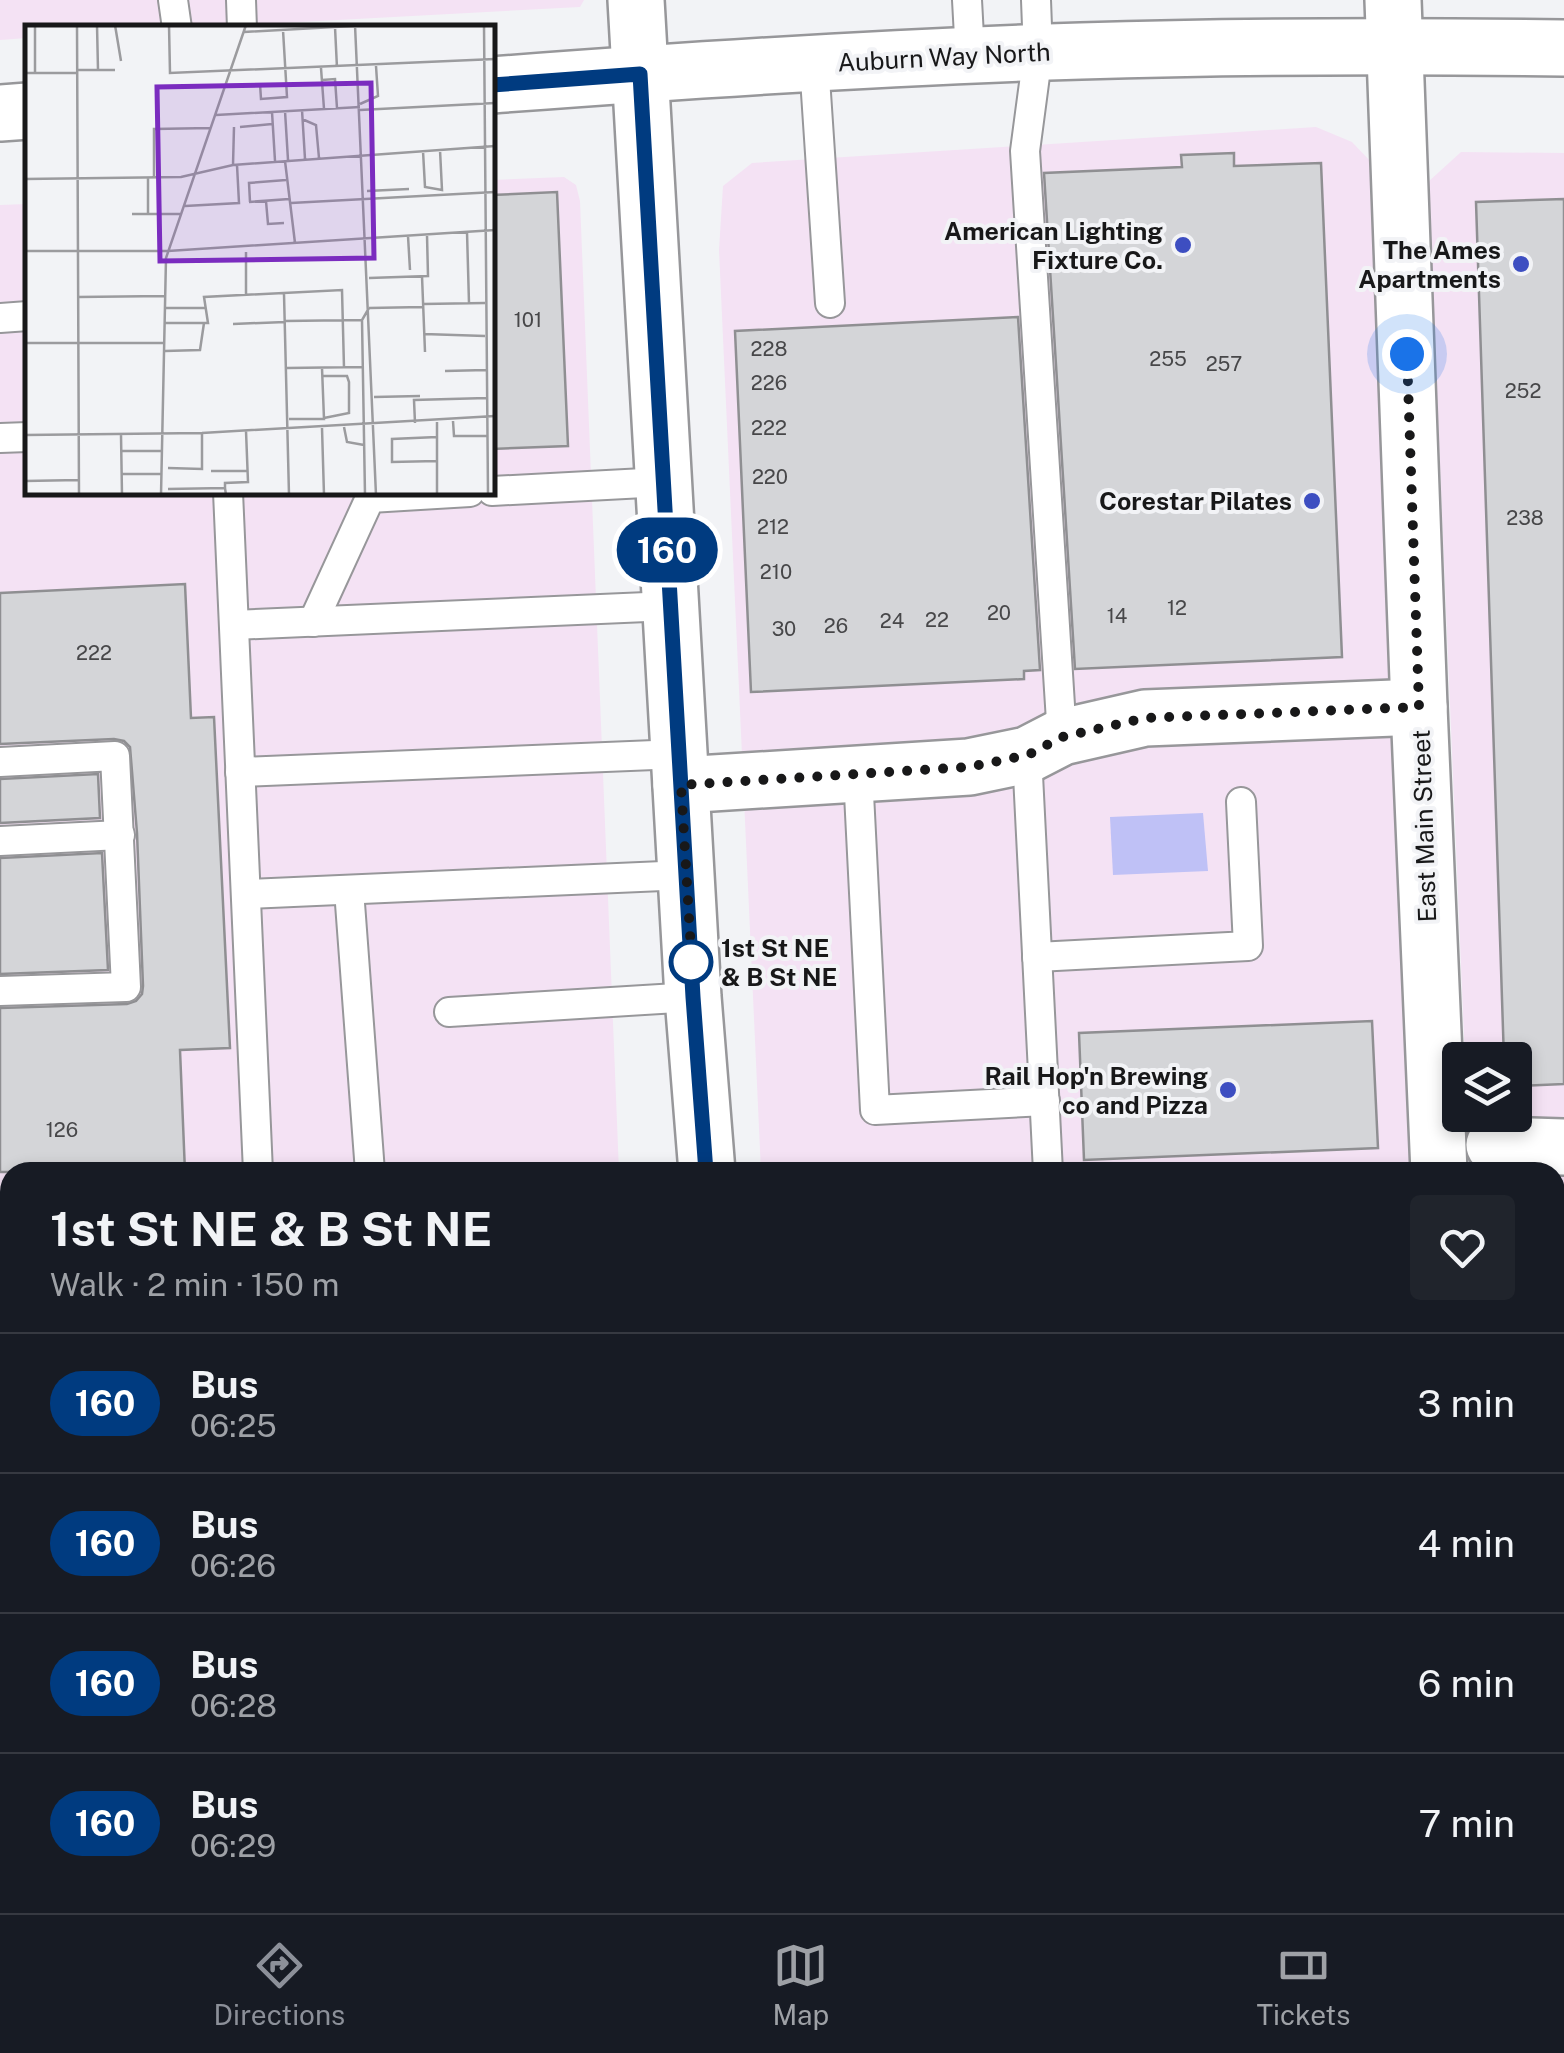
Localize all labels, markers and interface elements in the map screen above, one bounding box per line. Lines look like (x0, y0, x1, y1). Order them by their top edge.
inset map (25, 25, 495, 495)
street label: Auburn Way North (837, 36, 1051, 78)
place label: American Lighting Fixture Co. (944, 216, 1163, 275)
marker: American Lighting Fixture Co. (1172, 234, 1194, 256)
place label: The Ames Apartments (1358, 235, 1501, 294)
marker: The Ames Apartments (1510, 253, 1532, 275)
house number: 101 (514, 308, 542, 332)
your location (1382, 329, 1432, 379)
house number: 228 (751, 337, 787, 361)
house number: 255 (1149, 347, 1187, 371)
house number: 257 (1206, 352, 1242, 376)
house number: 226 (751, 371, 787, 395)
house number: 252 (1505, 379, 1541, 403)
house number: 222 (751, 416, 787, 440)
house number: 220 (752, 465, 788, 489)
place label: Corestar Pilates (1099, 486, 1292, 516)
marker: Corestar Pilates (1301, 490, 1323, 512)
house number: 238 (1506, 506, 1544, 530)
house number: 212 (757, 515, 789, 539)
line badge: 160 (610, 518, 724, 582)
text: 160 (637, 530, 697, 571)
house number: 210 (760, 560, 792, 584)
house number: 12 (1167, 596, 1187, 620)
house number: 20 (987, 601, 1011, 625)
house number: 14 (1107, 604, 1127, 628)
house number: 22 (925, 608, 949, 632)
house number: 24 (880, 609, 904, 633)
house number: 26 (824, 614, 848, 638)
house number: 30 (772, 617, 796, 641)
house number: 222 (76, 641, 112, 665)
street label: East Main Street (1406, 729, 1442, 923)
place label: 1st St NE & B St NE (721, 933, 837, 992)
marker: 1st St NE & B St NE (670, 941, 712, 983)
map controls (1442, 1042, 1532, 1132)
button: layers (1442, 1042, 1532, 1132)
place label: Rail Hop'n Brewing co and Pizza (984, 1061, 1208, 1120)
marker: Rail Hop'n Brewing co and Pizza (1217, 1079, 1239, 1101)
house number: 126 (46, 1118, 78, 1142)
button: heart (1410, 1195, 1515, 1300)
text: 1st St NE & B St NE (50, 1200, 492, 1257)
text: Walk · 2 min · 150 m (50, 1266, 339, 1303)
text: Bus (190, 1362, 259, 1407)
text: 3 min (1417, 1381, 1515, 1426)
text: 160 (75, 1383, 135, 1424)
text: 06:25 (190, 1407, 277, 1444)
text: Bus (190, 1502, 259, 1547)
text: 4 min (1417, 1521, 1515, 1566)
text: 160 (75, 1523, 135, 1564)
text: 06:26 (190, 1547, 276, 1584)
text: Bus (190, 1642, 259, 1687)
text: 6 min (1418, 1661, 1515, 1706)
text: 160 (75, 1663, 135, 1704)
text: 06:28 (190, 1687, 277, 1724)
text: Bus (190, 1782, 259, 1827)
text: 7 min (1418, 1801, 1515, 1846)
text: 160 (75, 1803, 135, 1844)
text: 06:29 (190, 1827, 276, 1864)
tab: Directions (214, 1938, 345, 2031)
tab: Map (772, 1938, 829, 2031)
tab: Tickets (1256, 1938, 1350, 2031)

